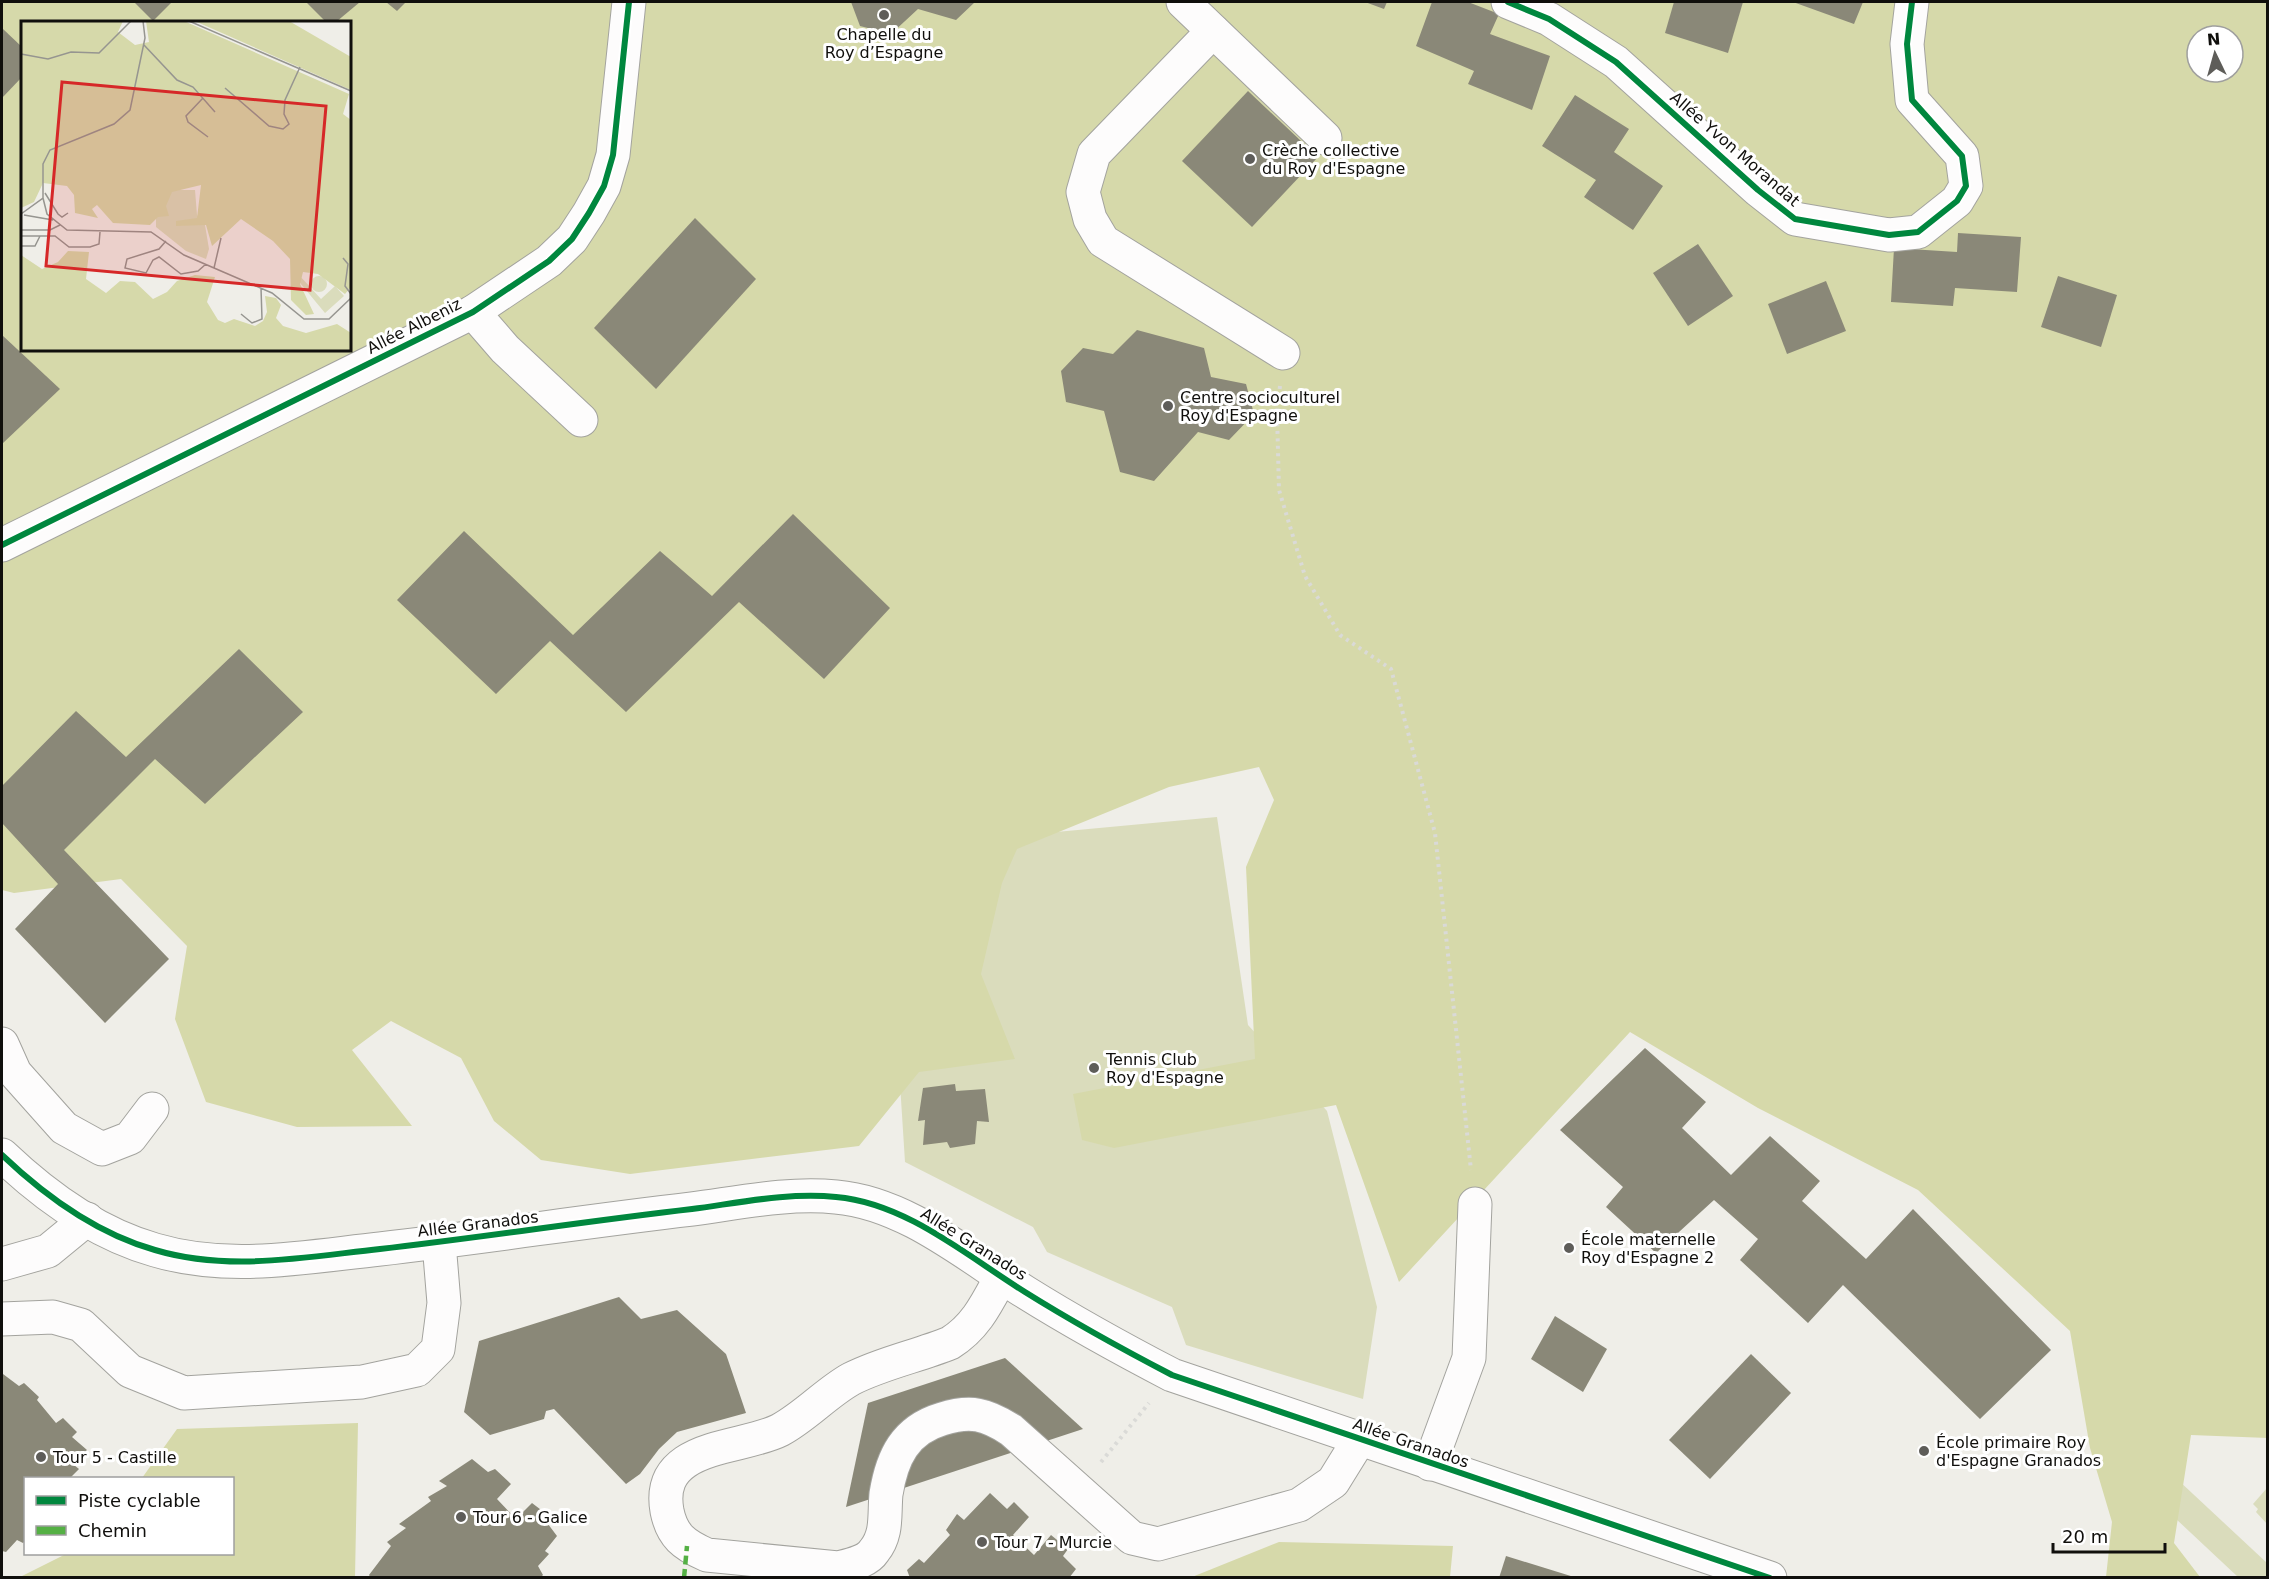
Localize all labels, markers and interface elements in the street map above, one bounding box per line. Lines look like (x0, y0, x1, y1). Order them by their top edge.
marker: Chapelle du Roy d’Espagne (877, 8, 891, 22)
inset map (21, 21, 351, 351)
north arrow (2185, 24, 2245, 84)
place label: Chapelle du Roy d’Espagne (825, 25, 943, 62)
text: N (2206, 30, 2221, 50)
street label: Allée Yvon Morandat (1666, 88, 1804, 210)
place label: Crèche collective du Roy d'Espagne (1262, 141, 1405, 178)
marker: Crèche collective du Roy d'Espagne (1243, 152, 1257, 166)
street label: Allée Albeniz (364, 294, 464, 358)
place label: Centre socioculturel Roy d'Espagne (1180, 388, 1340, 425)
marker: Centre socioculturel Roy d'Espagne (1161, 399, 1175, 413)
place label: Tennis Club Roy d'Espagne (1105, 1050, 1224, 1087)
marker: Tennis Club Roy d'Espagne (1087, 1061, 1101, 1075)
street label: Allée Granados (917, 1204, 1031, 1284)
street label: Allée Granados (416, 1207, 540, 1241)
place label: École maternelle Roy d'Espagne 2 (1581, 1230, 1716, 1267)
marker: École maternelle Roy d'Espagne 2 (1562, 1241, 1576, 1255)
street label: Allée Granados (1350, 1414, 1472, 1472)
place label: École primaire Roy d'Espagne Granados (1936, 1433, 2101, 1470)
marker: École primaire Roy d'Espagne Granados (1917, 1444, 1931, 1458)
place label: Tour 5 - Castille (52, 1448, 177, 1467)
marker: Tour 5 - Castille (34, 1450, 48, 1464)
legend (24, 1477, 234, 1555)
text: Piste cyclable (78, 1490, 201, 1511)
place label: Tour 6 - Galice (472, 1508, 588, 1527)
marker: Tour 6 - Galice (454, 1510, 468, 1524)
scale bar (2053, 1516, 2166, 1554)
text: Chemin (78, 1520, 147, 1541)
text: 20 m (2062, 1526, 2108, 1547)
place label: Tour 7 - Murcie (993, 1533, 1112, 1552)
marker: Tour 7 - Murcie (975, 1535, 989, 1549)

